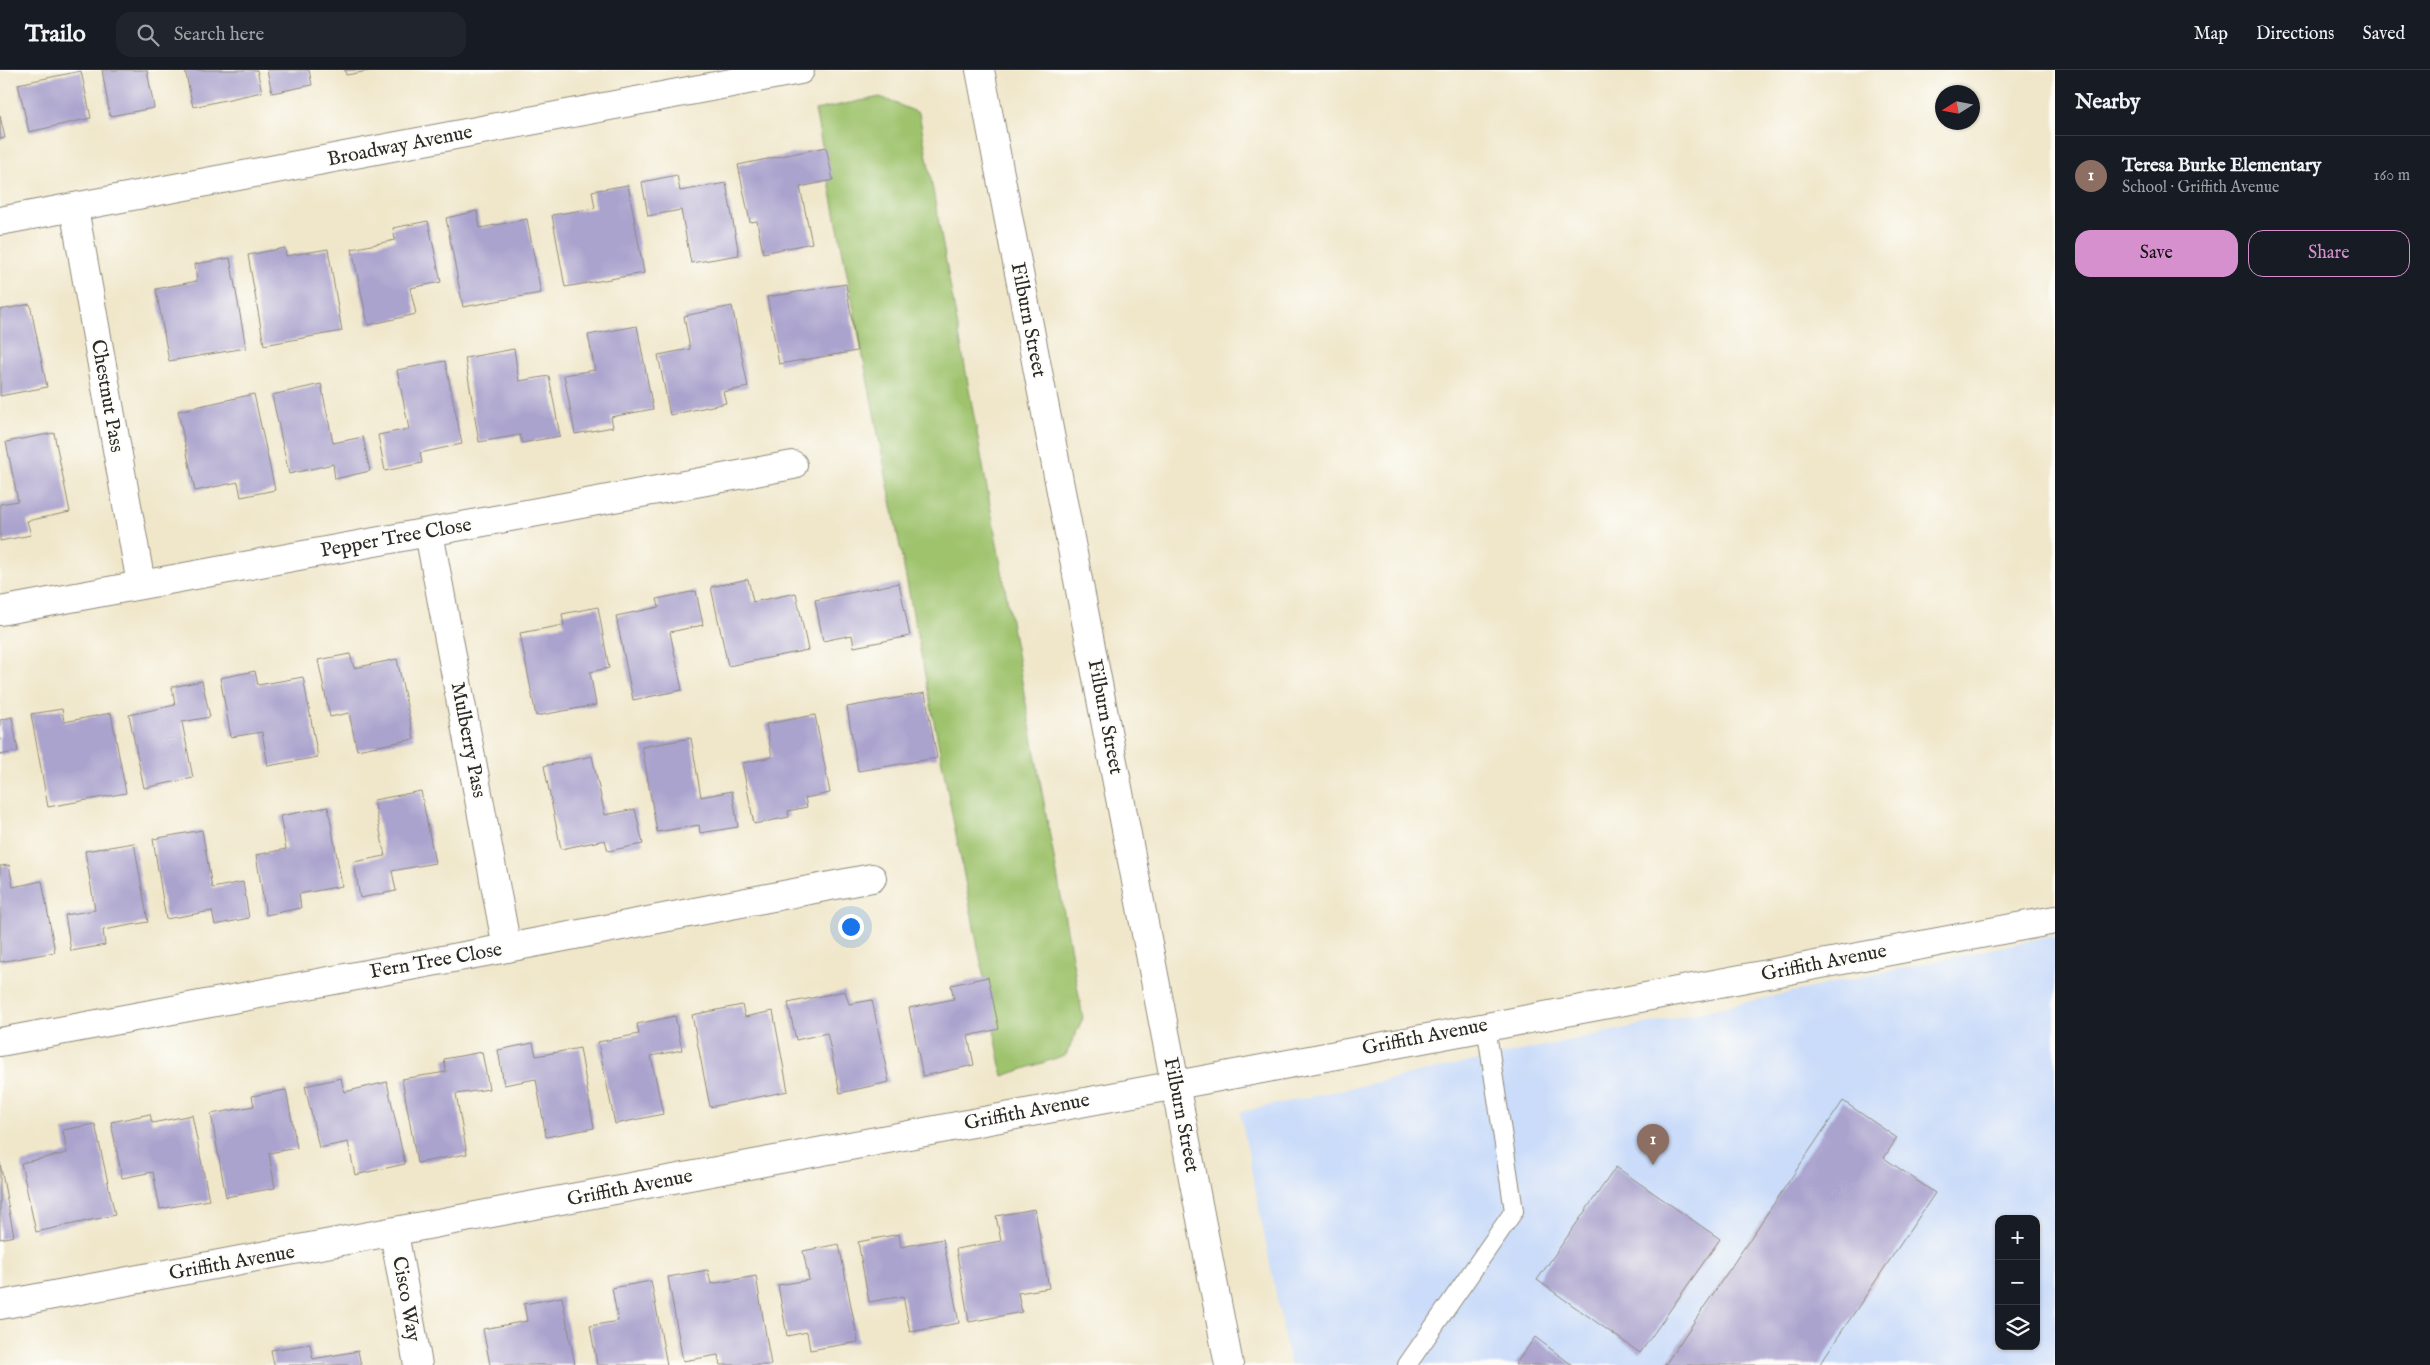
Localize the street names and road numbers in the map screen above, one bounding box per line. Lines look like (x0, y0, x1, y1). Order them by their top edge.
street label: Broadway Avenue (325, 120, 475, 172)
street label: Filburn Street (1005, 260, 1051, 380)
street label: Chestnut Pass (85, 338, 129, 454)
street label: Pepper Tree Close (319, 512, 473, 564)
street label: Filburn Street (1082, 657, 1128, 777)
street label: Mulberry Pass (445, 680, 491, 800)
street label: Fern Tree Close (368, 937, 504, 985)
street label: Griffith Avenue (1759, 939, 1889, 987)
street label: Griffith Avenue (1360, 1013, 1490, 1061)
street label: Filburn Street (1158, 1055, 1204, 1175)
street label: Griffith Avenue (962, 1088, 1092, 1136)
street label: Griffith Avenue (565, 1164, 695, 1212)
street label: Griffith Avenue (167, 1240, 297, 1286)
street label: Cisco Way (386, 1254, 426, 1344)

